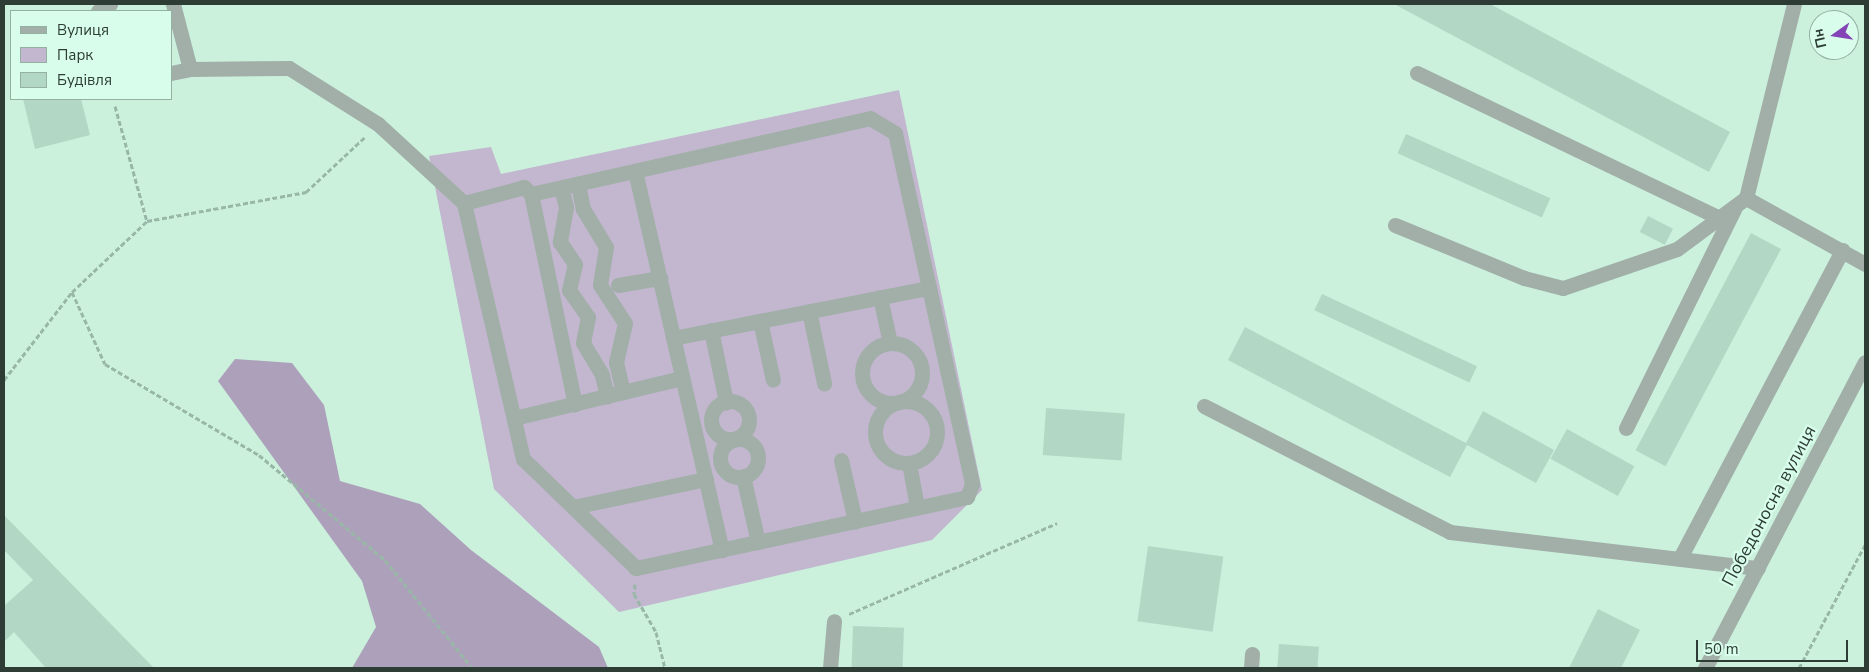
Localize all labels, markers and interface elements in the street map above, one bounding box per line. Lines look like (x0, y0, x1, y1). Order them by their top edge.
legend (10, 10, 172, 100)
north arrow (1809, 10, 1859, 60)
text: Вулиця (57, 20, 109, 40)
text: Пн (1808, 27, 1831, 50)
text: Парк (57, 45, 93, 65)
text: Будівля (57, 70, 112, 90)
street label: Победоносна вулиця (1717, 422, 1821, 590)
scale bar (1699, 630, 1852, 662)
text: 50 m (1704, 639, 1739, 659)

